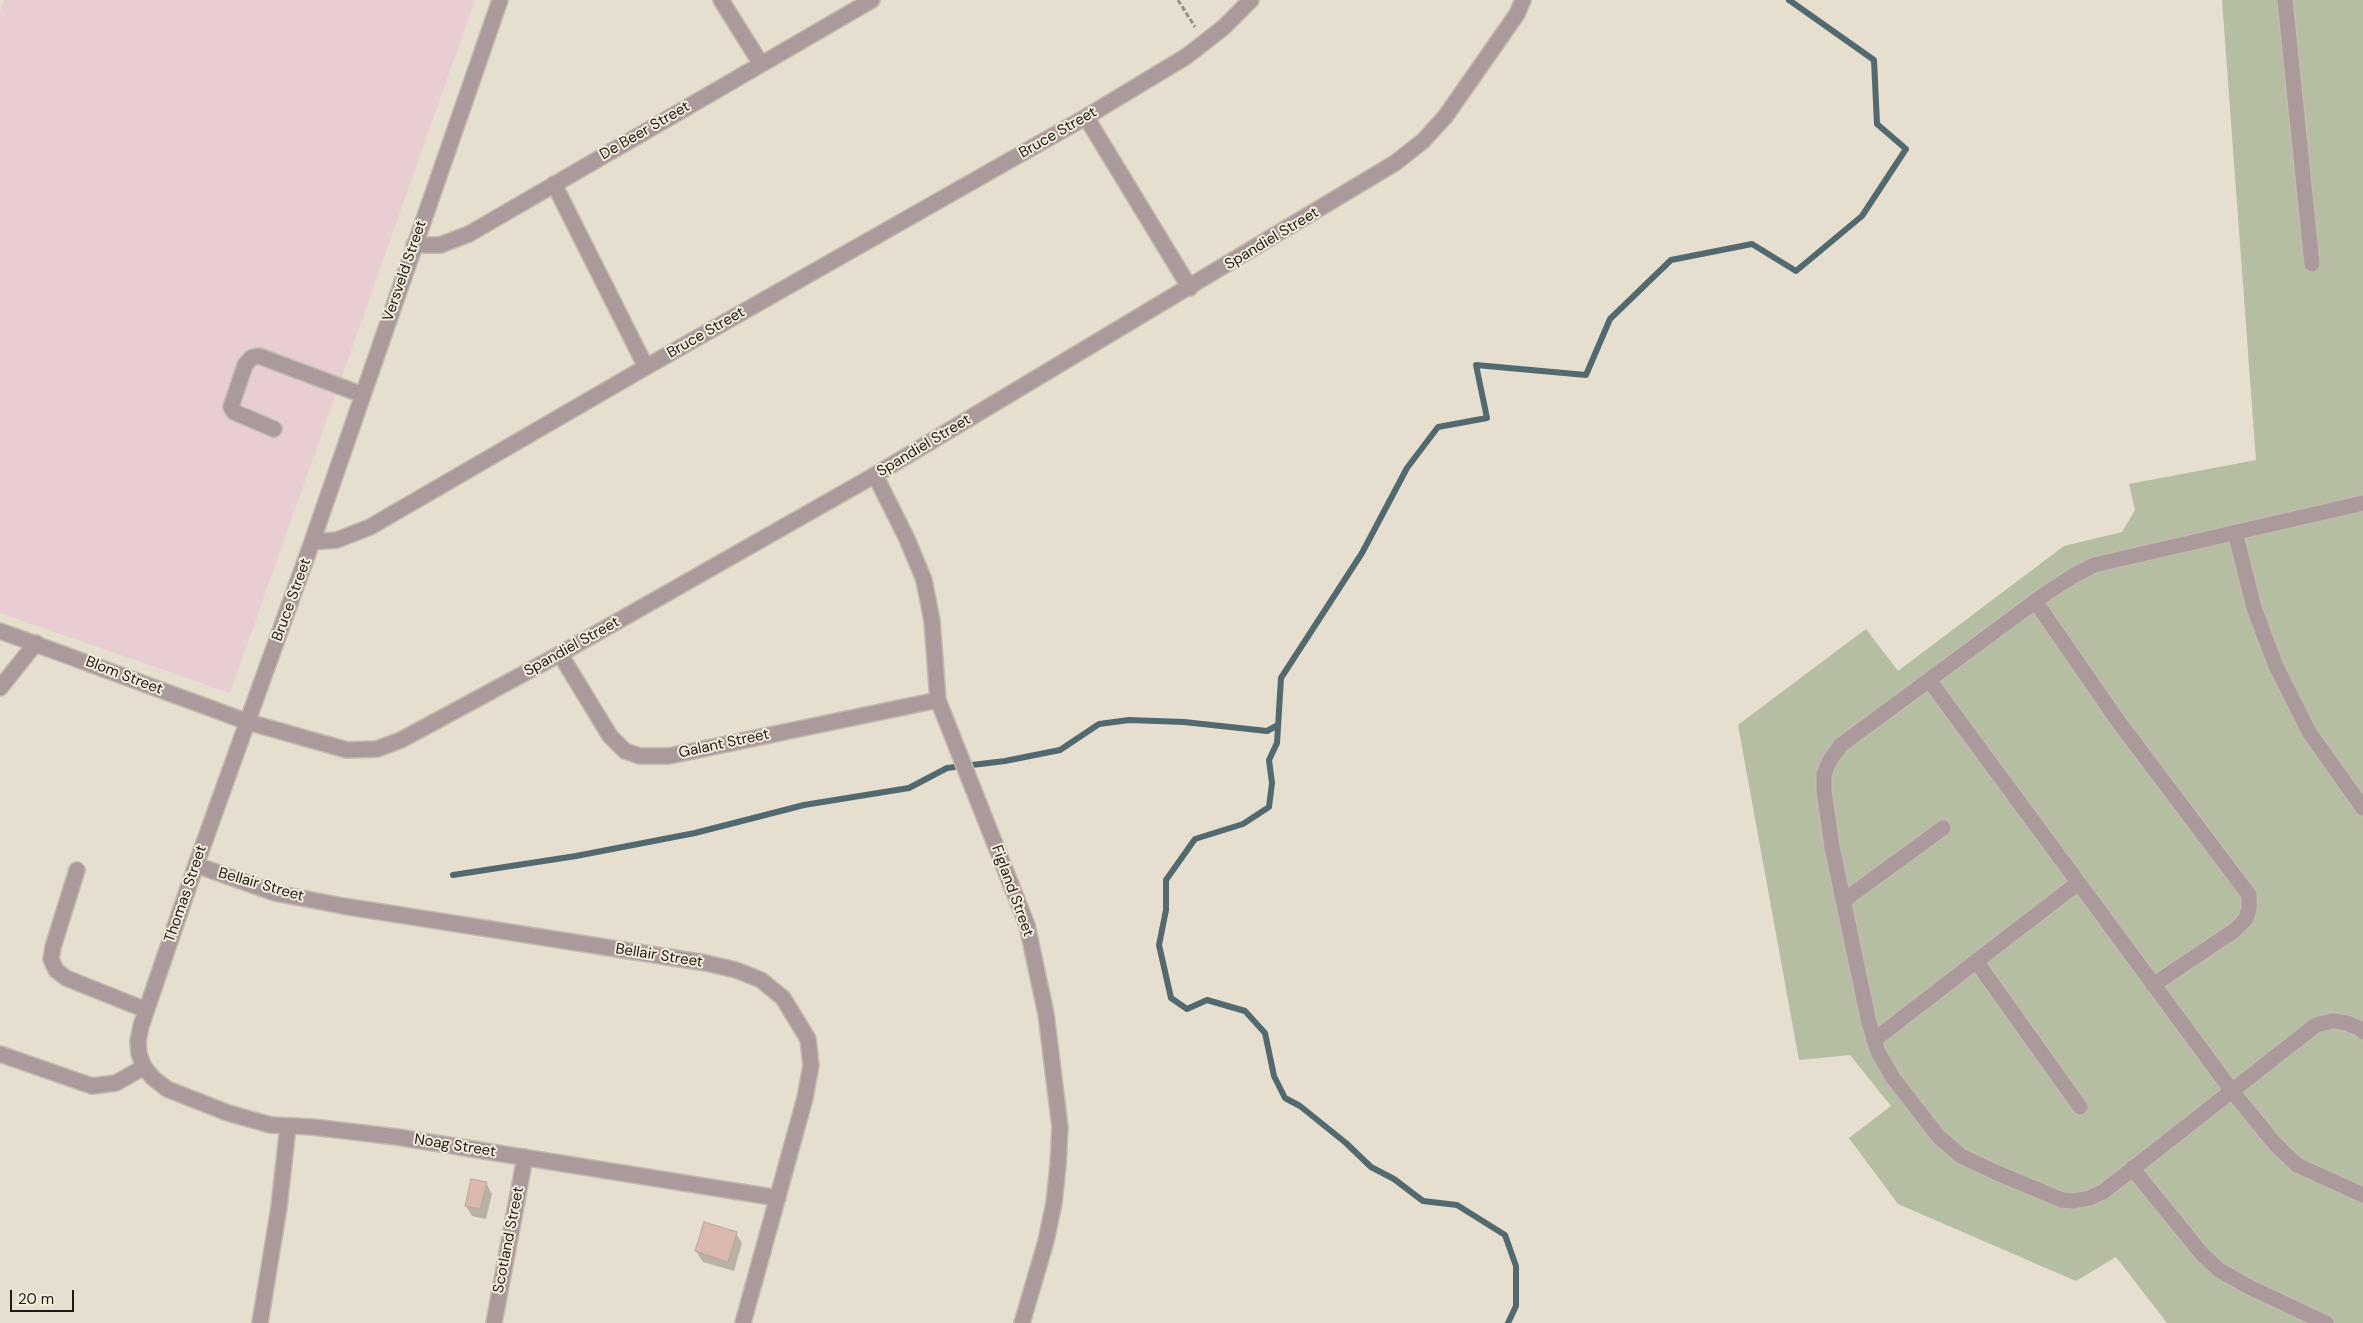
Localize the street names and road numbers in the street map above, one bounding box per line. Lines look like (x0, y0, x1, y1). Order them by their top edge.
street label: De Beer Street (597, 98, 693, 164)
street label: Bruce Street (1016, 104, 1100, 162)
street label: Spandiel Street (1222, 204, 1322, 274)
street label: Versveld Street (379, 218, 431, 324)
street label: Bruce Street (664, 304, 748, 362)
street label: Spandiel Street (874, 411, 974, 481)
street label: Bruce Street (269, 556, 315, 644)
street label: Spandiel Street (521, 613, 623, 681)
street label: Blom Street (83, 653, 165, 699)
street label: Galant Street (677, 726, 771, 762)
street label: Thomas Street (161, 843, 211, 945)
street label: Figland Street (987, 843, 1037, 939)
street label: Bellair Street (216, 864, 306, 906)
street label: Bellair Street (614, 940, 704, 972)
street label: Noag Street (413, 1131, 497, 1161)
street label: Scotland Street (490, 1185, 528, 1295)

